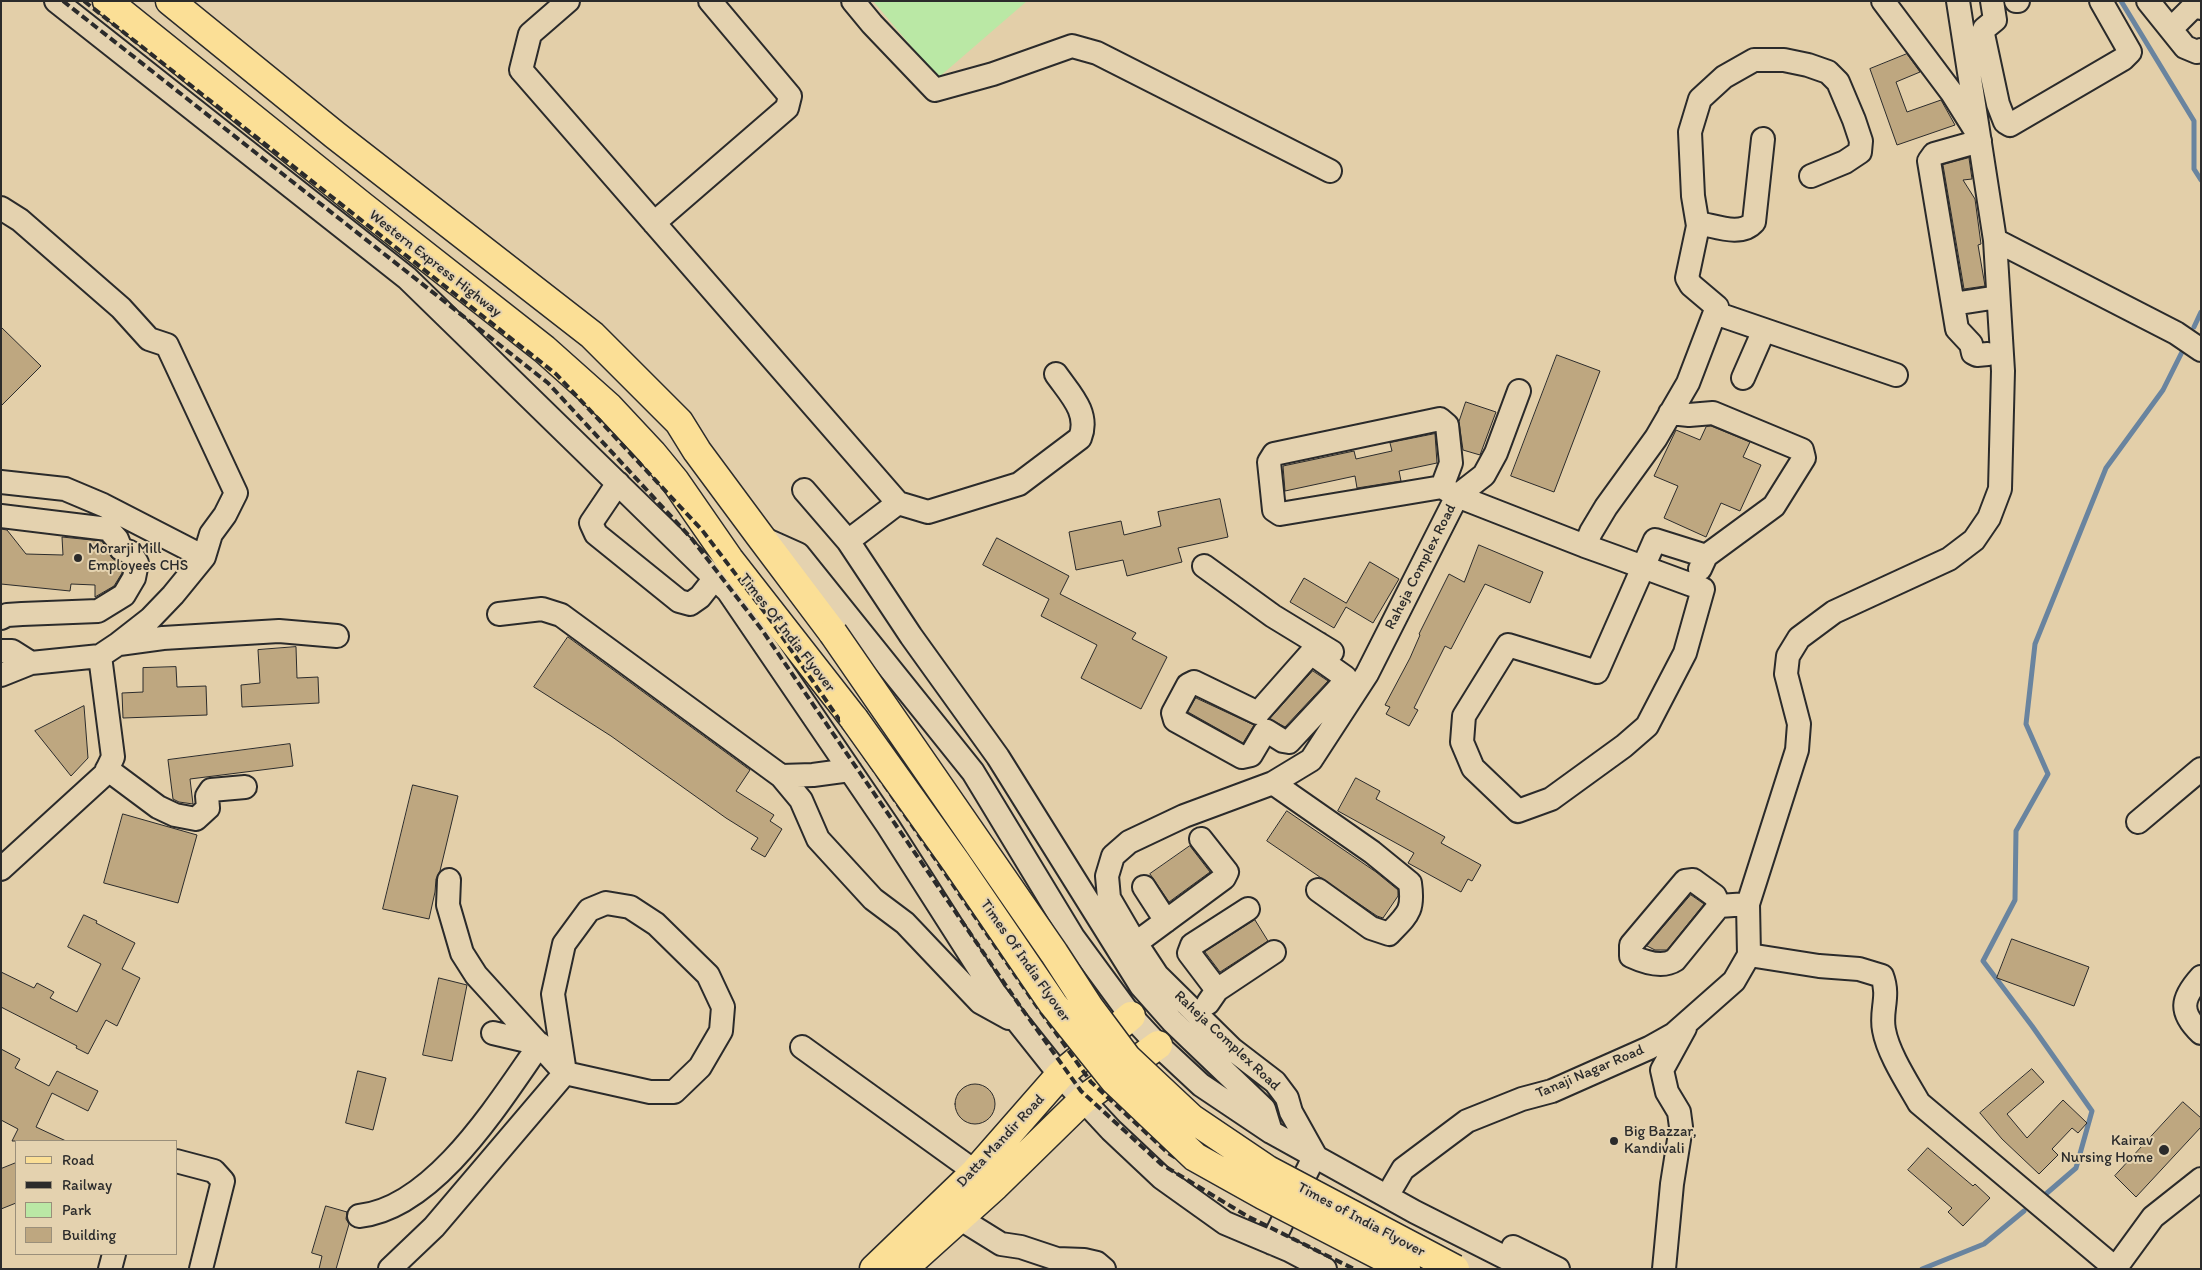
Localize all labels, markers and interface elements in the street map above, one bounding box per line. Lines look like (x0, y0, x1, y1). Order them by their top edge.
street label: Western Express Highway (365, 207, 505, 321)
street label: Raheja Complex Road (1381, 501, 1461, 633)
place label: Morarji Mill Employees CHS (88, 540, 188, 575)
marker: Morarji Mill Employees CHS (72, 552, 84, 564)
street label: Times Of India Flyover (735, 570, 839, 696)
street label: Times Of India Flyover (976, 896, 1074, 1026)
street label: Raheja Complex Road (1170, 987, 1284, 1095)
street label: Tanaji Nagar Road (1533, 1041, 1647, 1103)
street label: Datta Mandir Road (953, 1091, 1049, 1191)
place label: Big Bazzar, Kandivali (1624, 1123, 1697, 1158)
place label: Kairav Nursing Home (2061, 1132, 2153, 1167)
marker: Big Bazzar, Kandivali (1608, 1135, 1620, 1147)
legend (15, 1140, 178, 1255)
marker: Kairav Nursing Home (2157, 1143, 2171, 1157)
text: Road (62, 1151, 94, 1169)
text: Railway (62, 1176, 112, 1194)
street label: Times of India Flyover (1294, 1179, 1428, 1261)
text: Park (62, 1201, 92, 1219)
text: Building (62, 1226, 116, 1244)

